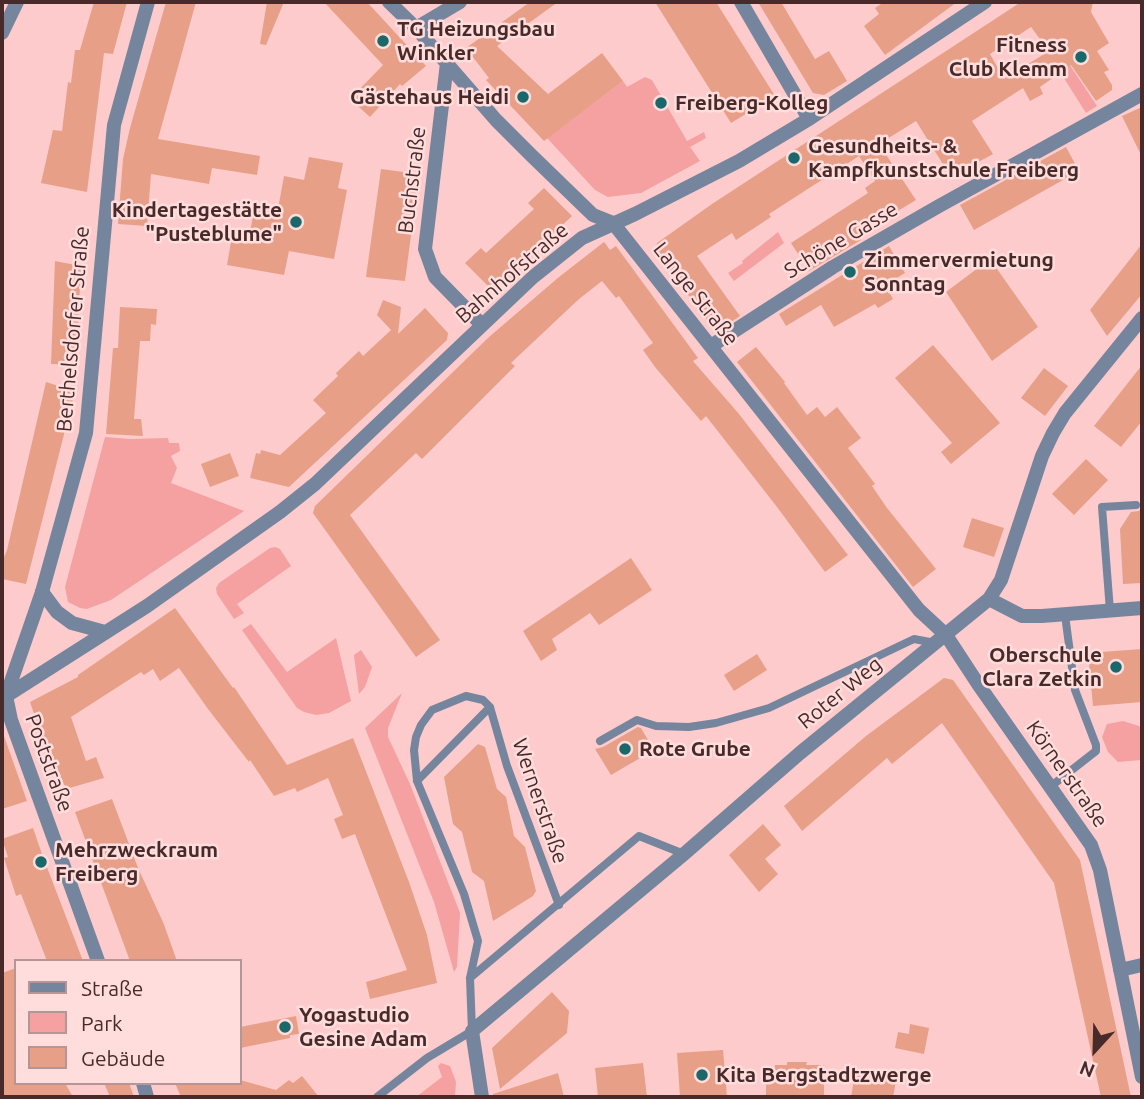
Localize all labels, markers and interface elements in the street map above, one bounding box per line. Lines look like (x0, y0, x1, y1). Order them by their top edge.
place label: TG Heizungsbau Winkler (397, 16, 555, 66)
place label: Fitness Club Klemm (949, 32, 1067, 82)
marker: TG Heizungsbau Winkler (375, 33, 391, 49)
marker: Fitness Club Klemm (1073, 49, 1089, 65)
place label: Gästehaus Heidi (350, 84, 509, 110)
marker: Gästehaus Heidi (515, 89, 531, 105)
place label: Freiberg-Kolleg (675, 90, 828, 116)
marker: Freiberg-Kolleg (653, 95, 669, 111)
street label: Buchstraße (393, 125, 431, 235)
place label: Gesundheits- & Kampfkunstschule Freiberg (808, 133, 1079, 183)
marker: Gesundheits- & Kampfkunstschule Freiberg (786, 150, 802, 166)
street label: Schöne Gasse (780, 196, 902, 284)
place label: Kindertagestätte "Pusteblume" (112, 197, 282, 247)
marker: Kindertagestätte "Pusteblume" (288, 214, 304, 230)
street label: Bahnhofstraße (451, 217, 573, 329)
street label: Berthelsdorfer Straße (51, 225, 95, 433)
street label: Lange Straße (648, 237, 744, 351)
place label: Zimmervermietung Sonntag (864, 247, 1054, 297)
marker: Zimmervermietung Sonntag (842, 264, 858, 280)
place label: Oberschule Clara Zetkin (982, 642, 1102, 692)
street label: Roter Weg (793, 652, 887, 734)
marker: Oberschule Clara Zetkin (1108, 659, 1124, 675)
street label: Poststraße (20, 711, 78, 815)
street label: Körnerstraße (1021, 716, 1113, 832)
street label: Wernerstraße (507, 735, 573, 867)
place label: Rote Grube (639, 736, 751, 762)
marker: Rote Grube (617, 741, 633, 757)
place label: Mehrzweckraum Freiberg (55, 837, 218, 887)
marker: Mehrzweckraum Freiberg (33, 854, 49, 870)
legend (14, 959, 242, 1085)
text: Straße (81, 976, 143, 1000)
place label: Yogastudio Gesine Adam (299, 1002, 427, 1052)
text: Park (81, 1011, 123, 1035)
north arrow (1060, 1015, 1130, 1085)
marker: Yogastudio Gesine Adam (277, 1019, 293, 1035)
text: Gebäude (81, 1046, 165, 1070)
text: N (1076, 1057, 1098, 1082)
place label: Kita Bergstadtzwerge (716, 1062, 932, 1088)
marker: Kita Bergstadtzwerge (694, 1067, 710, 1083)

